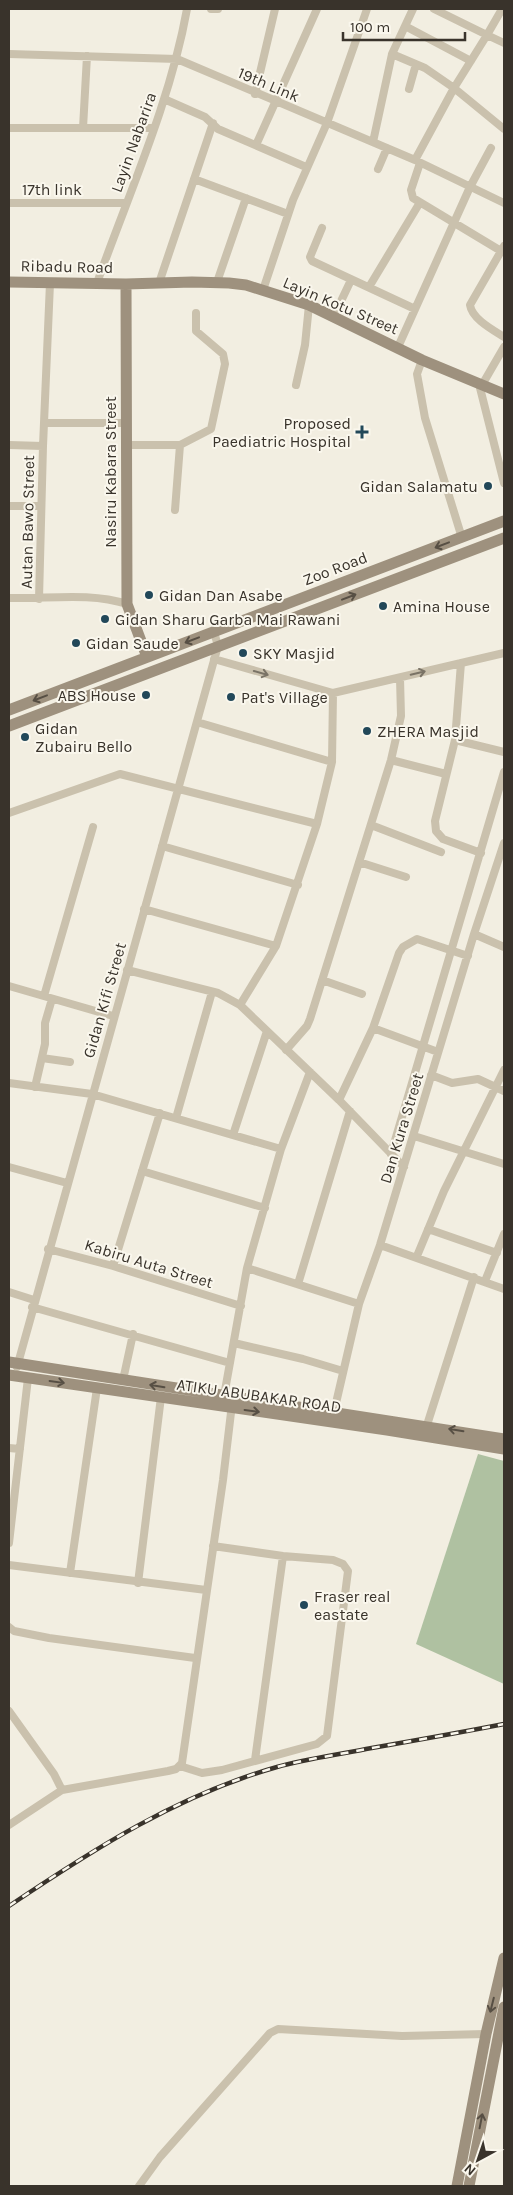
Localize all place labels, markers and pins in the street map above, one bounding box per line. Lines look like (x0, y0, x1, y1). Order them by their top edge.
place label: Proposed Paediatric Hospital (212, 414, 351, 451)
marker: Proposed Paediatric Hospital (355, 425, 369, 439)
place label: Gidan Salamatu (360, 477, 478, 496)
marker: Gidan Salamatu (482, 480, 494, 492)
place label: Gidan Dan Asabe (159, 586, 283, 605)
marker: Gidan Dan Asabe (143, 589, 155, 601)
place label: Amina House (393, 597, 490, 616)
marker: Amina House (377, 600, 389, 612)
place label: Gidan Sharu Garba Mai Rawani (115, 610, 341, 629)
marker: Gidan Sharu Garba Mai Rawani (99, 613, 111, 625)
place label: Gidan Saude (86, 634, 179, 653)
marker: Gidan Saude (70, 637, 82, 649)
place label: SKY Masjid (253, 644, 335, 663)
marker: SKY Masjid (237, 647, 249, 659)
place label: ABS House (58, 686, 136, 705)
place label: Pat's Village (241, 688, 328, 707)
marker: ABS House (140, 689, 152, 701)
marker: Pat's Village (225, 691, 237, 703)
place label: Gidan Zubairu Bello (35, 719, 132, 756)
place label: ZHERA Masjid (377, 722, 479, 741)
marker: ZHERA Masjid (361, 725, 373, 737)
marker: Gidan Zubairu Bello (19, 731, 31, 743)
place label: Fraser real eastate (314, 1587, 390, 1624)
marker: Fraser real eastate (298, 1599, 310, 1611)

